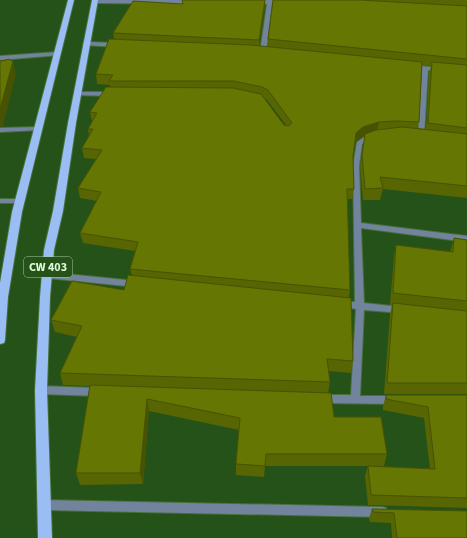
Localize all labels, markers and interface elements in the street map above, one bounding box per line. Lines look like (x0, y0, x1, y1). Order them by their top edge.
road number: CW 403 (24, 257, 72, 277)

